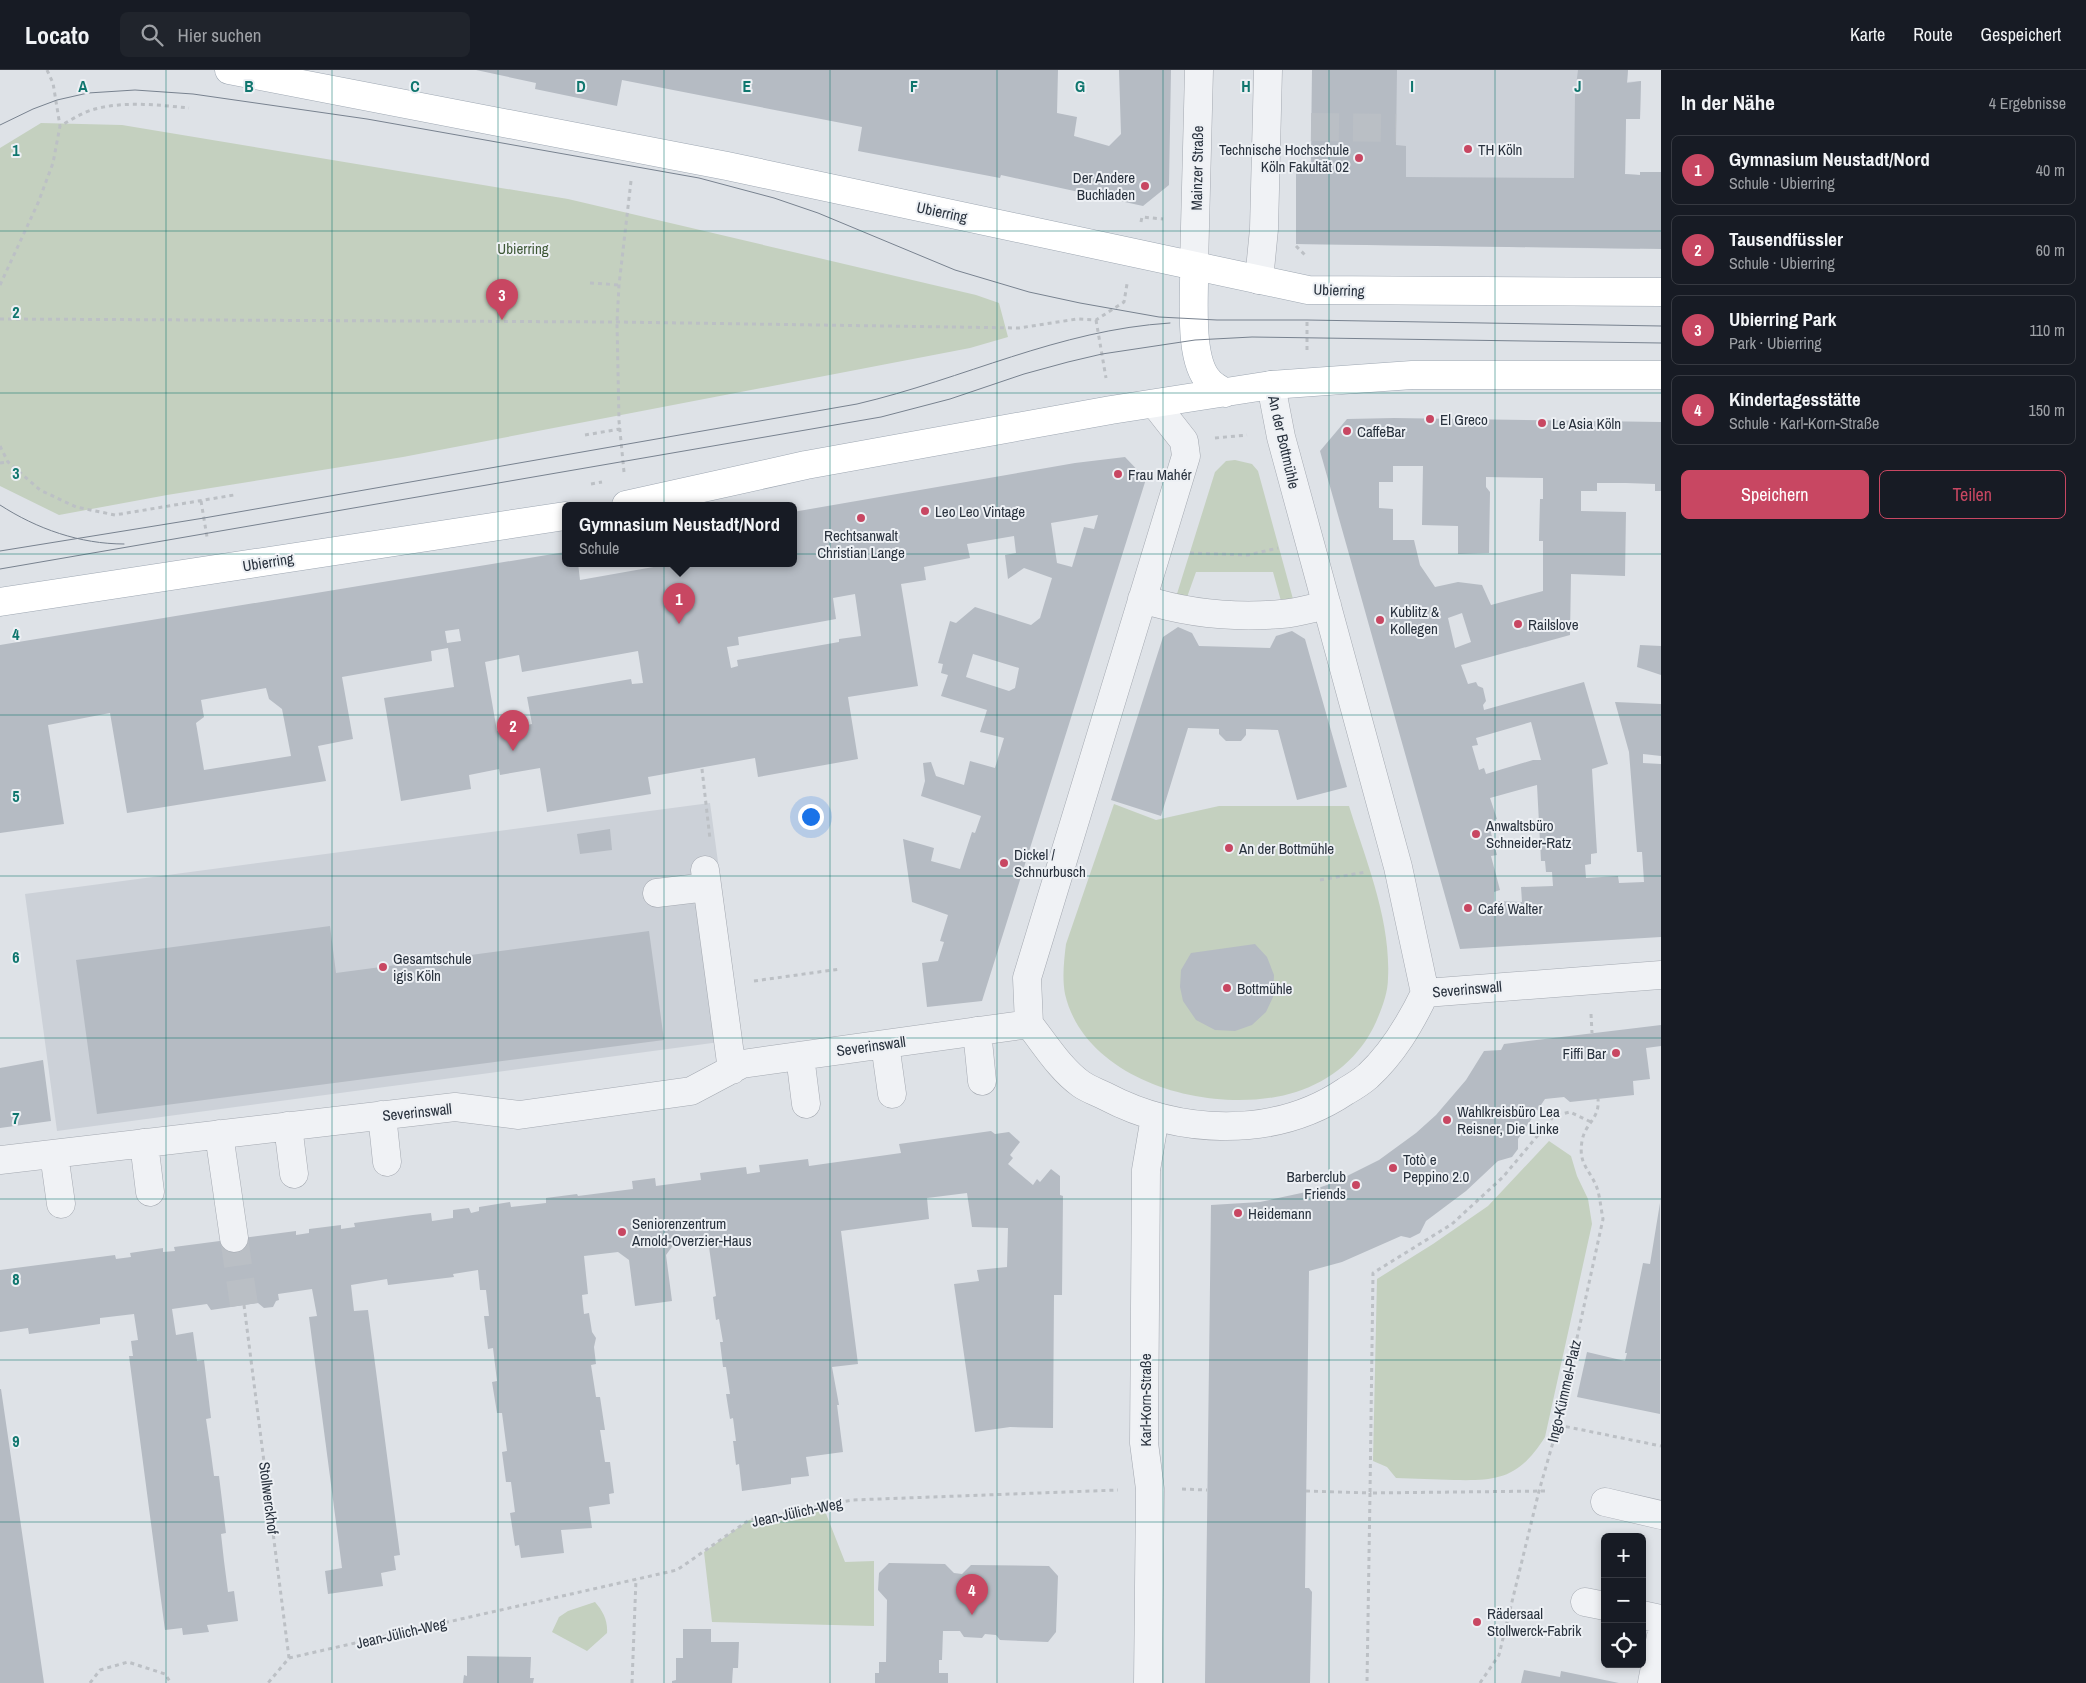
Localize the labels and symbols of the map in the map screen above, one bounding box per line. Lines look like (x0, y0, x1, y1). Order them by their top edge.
text: A (78, 75, 88, 97)
text: B (244, 75, 254, 97)
text: C (410, 75, 420, 97)
text: D (576, 75, 586, 97)
text: E (743, 75, 752, 97)
text: F (910, 75, 918, 97)
text: G (1075, 75, 1085, 97)
text: H (1241, 75, 1251, 97)
text: I (1410, 75, 1414, 97)
text: J (1574, 75, 1582, 97)
street label: Mainzer Straße (1186, 125, 1208, 211)
text: 1 (12, 139, 20, 161)
place label: Technische Hochschule Köln Fakultät 02 (1219, 139, 1349, 177)
place label: TH Köln (1478, 139, 1522, 160)
marker: TH Köln (1462, 143, 1474, 155)
marker: Technische Hochschule Köln Fakultät 02 (1353, 152, 1365, 164)
place label: Der Andere Buchladen (1073, 167, 1135, 205)
marker: Der Andere Buchladen (1139, 180, 1151, 192)
street label: Ubierring (915, 196, 969, 228)
park label: Ubierring (497, 238, 549, 259)
pin: 3 (486, 279, 518, 320)
street label: Ubierring (1313, 279, 1365, 301)
text: 2 (12, 301, 20, 323)
street label: An der Bottmühle (1263, 392, 1305, 491)
place label: El Greco (1440, 409, 1488, 430)
marker: El Greco (1424, 413, 1436, 425)
place label: Le Asia Köln (1552, 413, 1621, 434)
marker: Le Asia Köln (1536, 417, 1548, 429)
place label: Caffe´Bar (1357, 421, 1405, 442)
marker: Caffe´Bar (1341, 425, 1353, 437)
text: 3 (12, 462, 20, 484)
place label: Frau Mahér (1128, 464, 1192, 485)
marker: Frau Mahér (1112, 468, 1124, 480)
place label: Leo Leo Vintage (935, 501, 1025, 522)
marker: Leo Leo Vintage (919, 505, 931, 517)
marker: Rechtsanwalt Christian Lange (855, 512, 867, 524)
place label: Rechtsanwalt Christian Lange (817, 525, 905, 563)
street label: Ubierring (241, 548, 295, 576)
pin: 1 (663, 583, 695, 624)
place label: Kublitz & Kollegen (1390, 601, 1440, 639)
marker: Kublitz & Kollegen (1374, 614, 1386, 626)
place label: Railslove (1528, 614, 1579, 635)
marker: Railslove (1512, 618, 1524, 630)
text: 4 (12, 623, 20, 645)
pin: 2 (497, 710, 529, 751)
text: 5 (12, 785, 20, 807)
your location (798, 804, 824, 830)
place label: Anwaltsbüro Schneider-Ratz (1485, 815, 1571, 853)
marker: Anwaltsbüro Schneider-Ratz (1470, 828, 1482, 840)
place label: An der Bottmühle (1238, 838, 1334, 859)
marker: An der Bottmühle (1223, 842, 1235, 854)
place label: Dickel / Schnurbusch (1014, 844, 1086, 882)
marker: Dickel / Schnurbusch (998, 857, 1010, 869)
place label: Café Walter (1478, 898, 1543, 919)
marker: Café Walter (1462, 902, 1474, 914)
text: 6 (12, 946, 20, 968)
place label: Gesamtschule igis Köln (393, 948, 472, 986)
marker: Gesamtschule igis Köln (377, 961, 389, 973)
street label: Severinswall (1431, 976, 1503, 1002)
place label: Bottmühle (1237, 978, 1293, 999)
marker: Bottmühle (1221, 982, 1233, 994)
street label: Severinswall (835, 1031, 907, 1061)
place label: Fiffi Bar (1562, 1043, 1606, 1064)
marker: Fiffi Bar (1610, 1047, 1622, 1059)
street label: Severinswall (381, 1098, 453, 1126)
place label: Wahlkreisbüro Lea Reisner, Die Linke (1457, 1101, 1560, 1139)
text: 7 (12, 1107, 20, 1129)
marker: Wahlkreisbüro Lea Reisner, Die Linke (1441, 1114, 1453, 1126)
place label: Totò e Peppino 2.0 (1403, 1149, 1470, 1187)
marker: Totò e Peppino 2.0 (1387, 1162, 1399, 1174)
place label: Barberclub Friends (1287, 1166, 1346, 1204)
marker: Barberclub Friends (1350, 1179, 1362, 1191)
place label: Heidemann (1248, 1203, 1312, 1224)
marker: Heidemann (1232, 1207, 1244, 1219)
place label: Seniorenzentrum Arnold-Overzier-Haus (631, 1213, 752, 1251)
marker: Seniorenzentrum Arnold-Overzier-Haus (616, 1226, 628, 1238)
text: 8 (12, 1268, 20, 1290)
street label: Ingo-Kümmel-Platz (1542, 1338, 1586, 1444)
street label: Karl-Korn-Straße (1135, 1353, 1156, 1446)
text: 9 (12, 1430, 20, 1452)
street label: Stollwerckhof (254, 1460, 284, 1536)
street label: Jean-Jülich-Weg (750, 1492, 844, 1532)
pin: 4 (956, 1574, 988, 1615)
place label: Rädersaal Stollwerck-Fabrik (1487, 1603, 1582, 1641)
street label: Jean-Jülich-Weg (354, 1612, 448, 1654)
marker: Rädersaal Stollwerck-Fabrik (1471, 1616, 1483, 1628)

